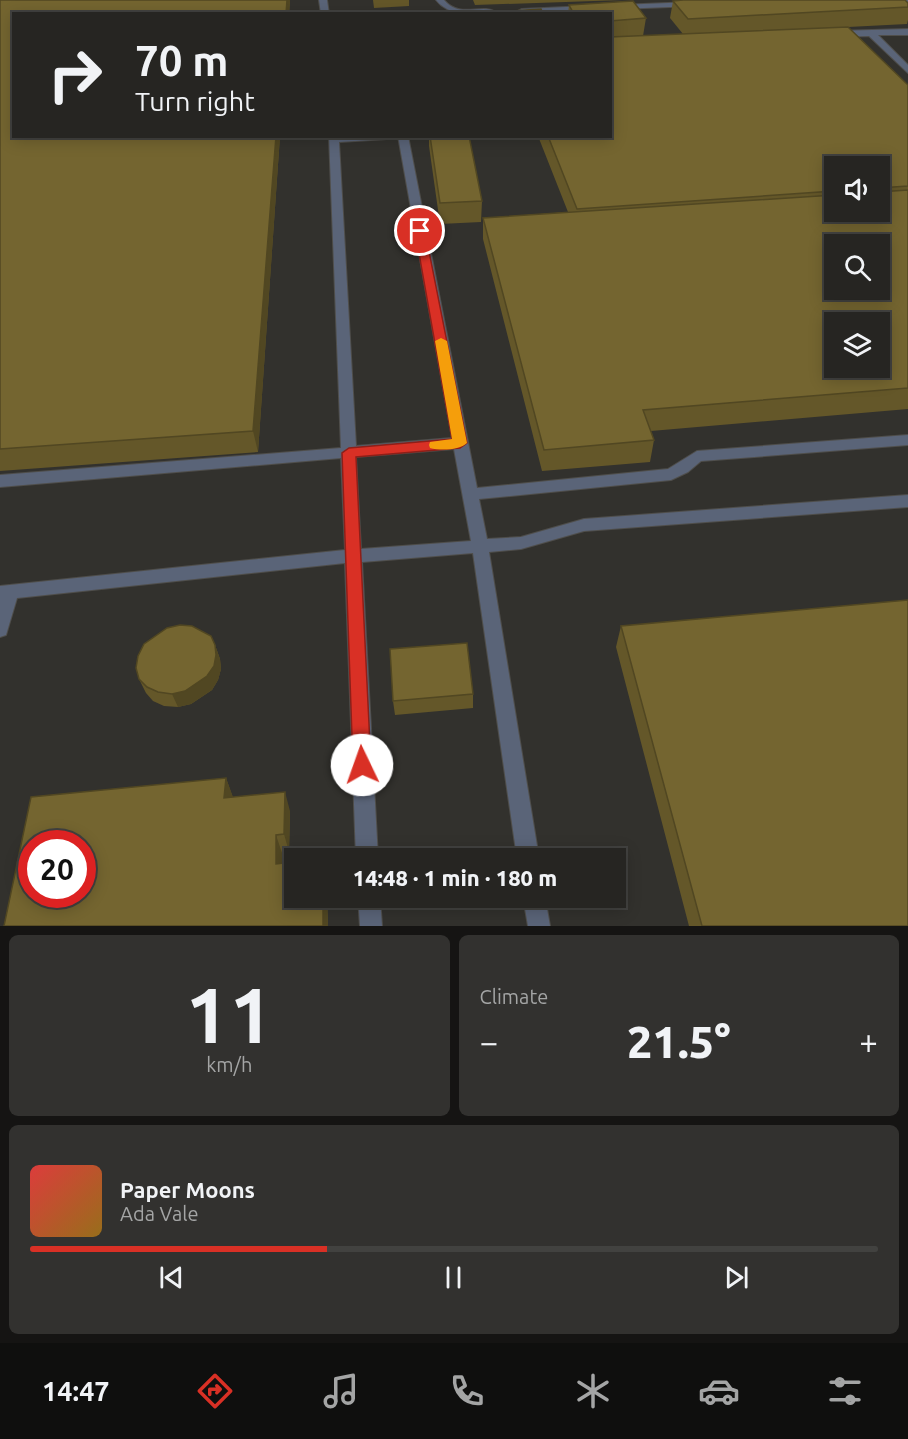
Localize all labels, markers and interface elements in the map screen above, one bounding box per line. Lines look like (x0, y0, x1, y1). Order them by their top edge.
icon: right (36, 36, 114, 114)
text: 70 m (135, 37, 229, 84)
text: Turn right (135, 86, 255, 116)
map controls (824, 156, 890, 378)
button: sound (824, 156, 890, 222)
pin (394, 205, 445, 256)
icon: arrive (403, 214, 436, 247)
button: search (824, 234, 890, 300)
button: layers (824, 312, 890, 378)
position arrow (330, 733, 394, 797)
speed limit sign: 20 (18, 830, 96, 908)
text: 14:48 · 1 min · 180 m (353, 865, 557, 890)
text: 11 (185, 970, 273, 1058)
text: Climate (480, 985, 548, 1008)
text: 21.5° (627, 1016, 731, 1067)
text: − (480, 1023, 498, 1060)
text: + (859, 1023, 878, 1060)
text: km/h (206, 1053, 252, 1076)
text: Paper Moons (120, 1177, 255, 1202)
text: Ada Vale (120, 1202, 198, 1225)
icon: previous (155, 1261, 188, 1294)
icon: pause (437, 1261, 470, 1294)
icon: next (720, 1261, 753, 1294)
icon: directions (194, 1370, 236, 1412)
icon: music (320, 1370, 362, 1412)
icon: phone (446, 1370, 488, 1412)
icon: climate (572, 1370, 614, 1412)
icon: car (698, 1370, 740, 1412)
icon: filters (824, 1370, 866, 1412)
text: 14:47 (42, 1376, 110, 1406)

